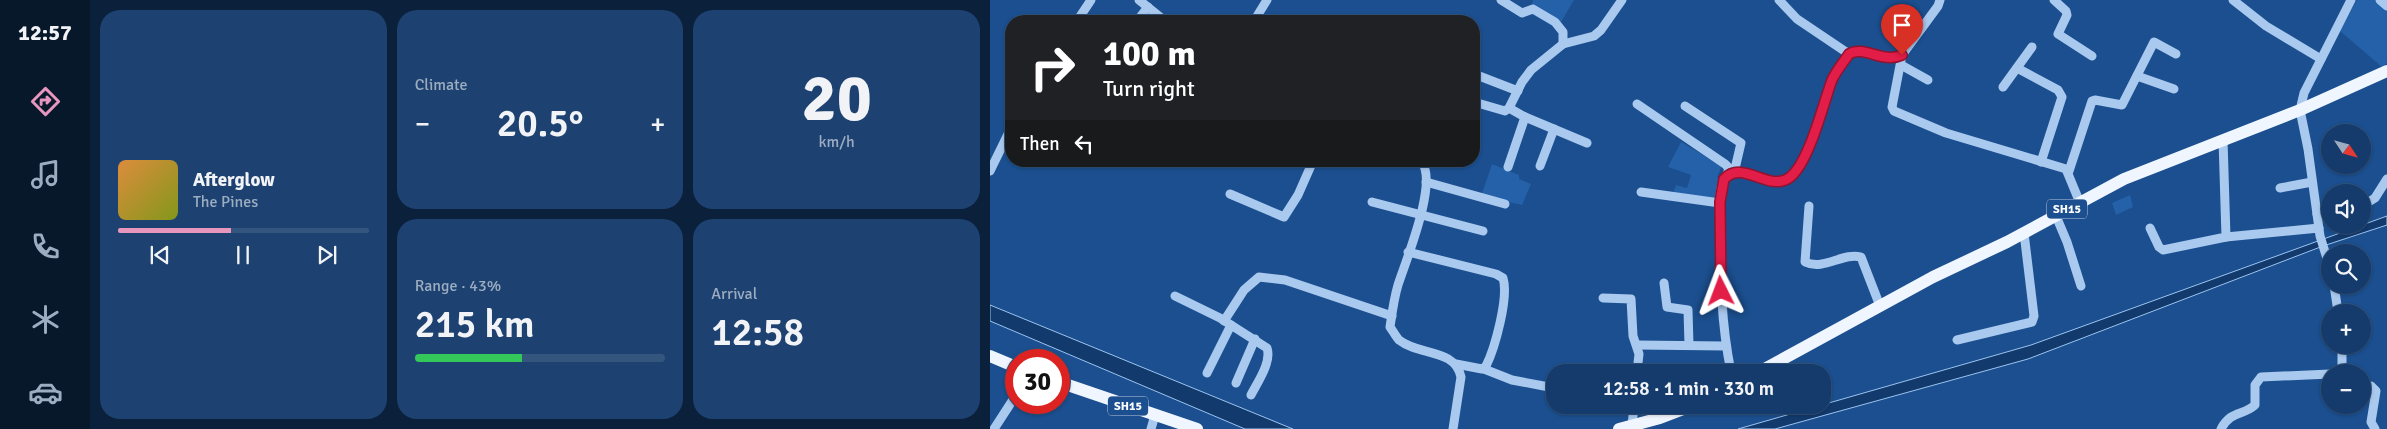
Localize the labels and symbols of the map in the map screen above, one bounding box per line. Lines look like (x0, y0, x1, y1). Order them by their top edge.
pin (1881, 4, 1923, 55)
north arrow (2321, 124, 2371, 174)
road number: SH15 (2047, 200, 2087, 218)
position arrow (1694, 264, 1746, 316)
speed limit sign: 30 (1005, 349, 1070, 414)
road number: SH15 (1108, 396, 1148, 416)

